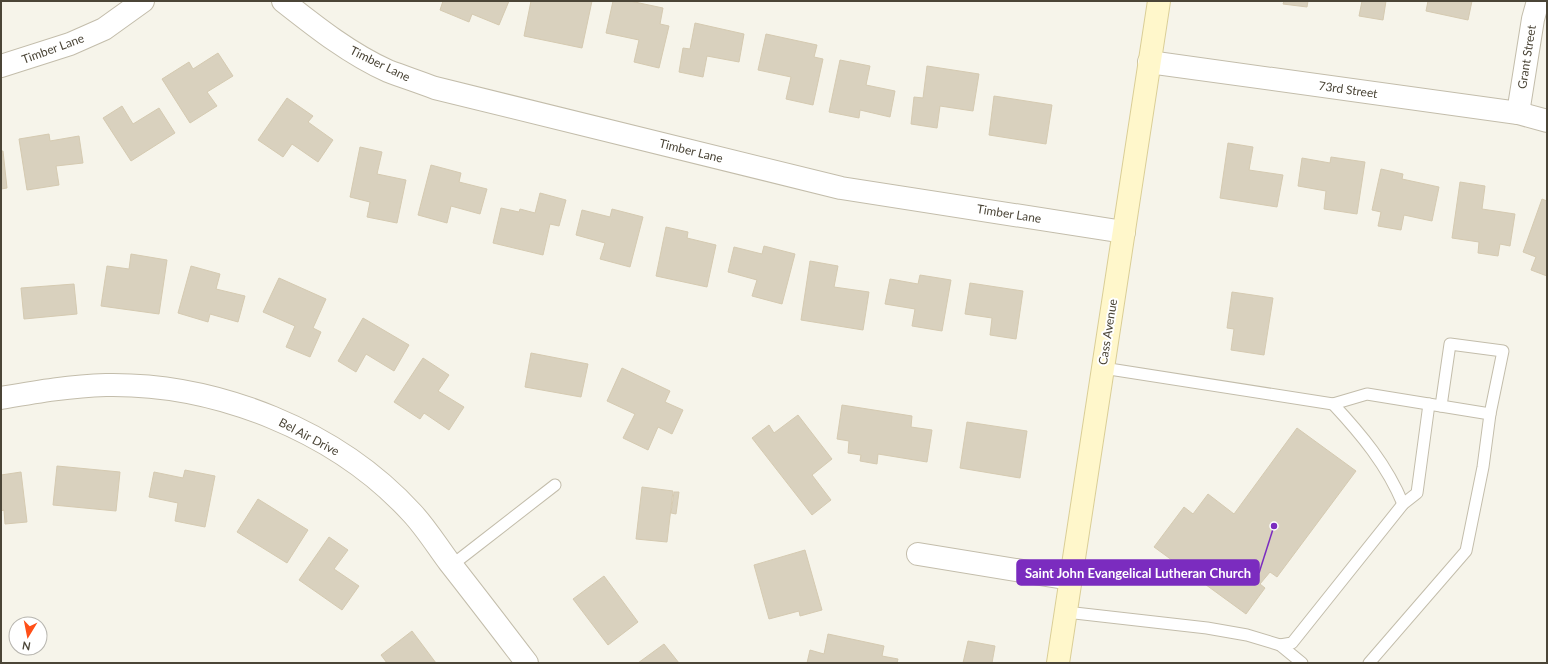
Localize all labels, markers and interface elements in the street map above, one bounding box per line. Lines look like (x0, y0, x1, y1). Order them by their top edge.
street label: Grant Street (1514, 23, 1539, 90)
street label: Timber Lane (20, 30, 86, 67)
street label: Timber Lane (348, 43, 413, 85)
street label: 73rd Street (1318, 78, 1379, 101)
street label: Timber Lane (658, 135, 725, 166)
street label: Timber Lane (976, 201, 1042, 226)
street label: Cass Avenue (1095, 298, 1120, 366)
street label: Bel Air Drive (276, 414, 342, 459)
callout: Saint John Evangelical Lutheran Church (1017, 560, 1259, 585)
text: Saint John Evangelical Lutheran Church (1025, 565, 1251, 581)
north arrow (8, 616, 48, 656)
text: N (21, 639, 31, 653)

